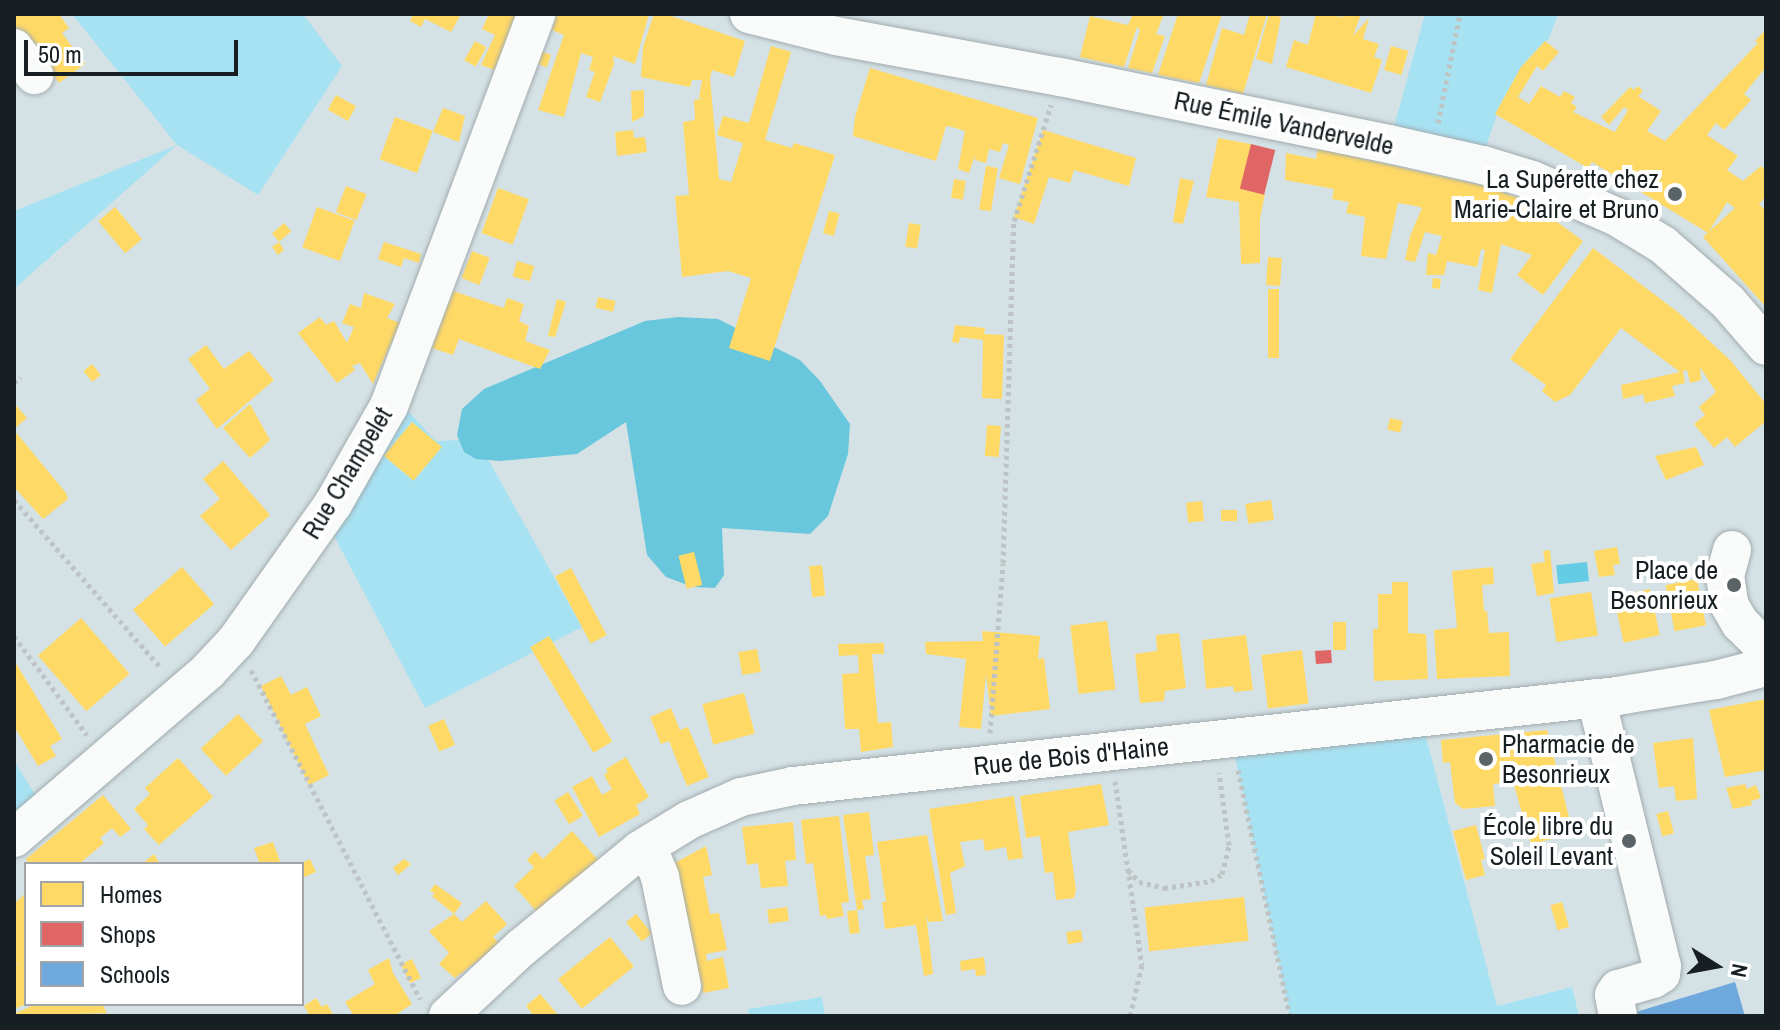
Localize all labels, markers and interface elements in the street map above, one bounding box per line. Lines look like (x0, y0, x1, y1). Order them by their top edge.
scale bar (28, 24, 242, 74)
text: 50 m (38, 38, 82, 70)
street label: Rue Émile Vandervelde (1171, 84, 1397, 162)
place label: La Supérette chez Marie-Claire et Bruno (1454, 163, 1659, 224)
marker: La Supérette chez Marie-Claire et Bruno (1666, 185, 1684, 203)
street label: Rue Champelet (295, 401, 399, 545)
place label: Place de Besonrieux (1610, 554, 1718, 616)
marker: Place de Besonrieux (1725, 576, 1743, 594)
place label: Pharmacie de Besonrieux (1502, 728, 1635, 790)
street label: Rue de Bois d'Haine (972, 730, 1170, 782)
marker: Pharmacie de Besonrieux (1477, 750, 1495, 768)
place label: École libre du Soleil Levant (1483, 810, 1613, 872)
marker: École libre du Soleil Levant (1620, 832, 1638, 850)
legend (24, 862, 304, 1006)
text: Homes (100, 878, 162, 910)
text: Shops (100, 918, 156, 950)
north arrow (1676, 926, 1756, 1006)
text: Schools (100, 958, 170, 990)
text: N (1724, 961, 1756, 980)

